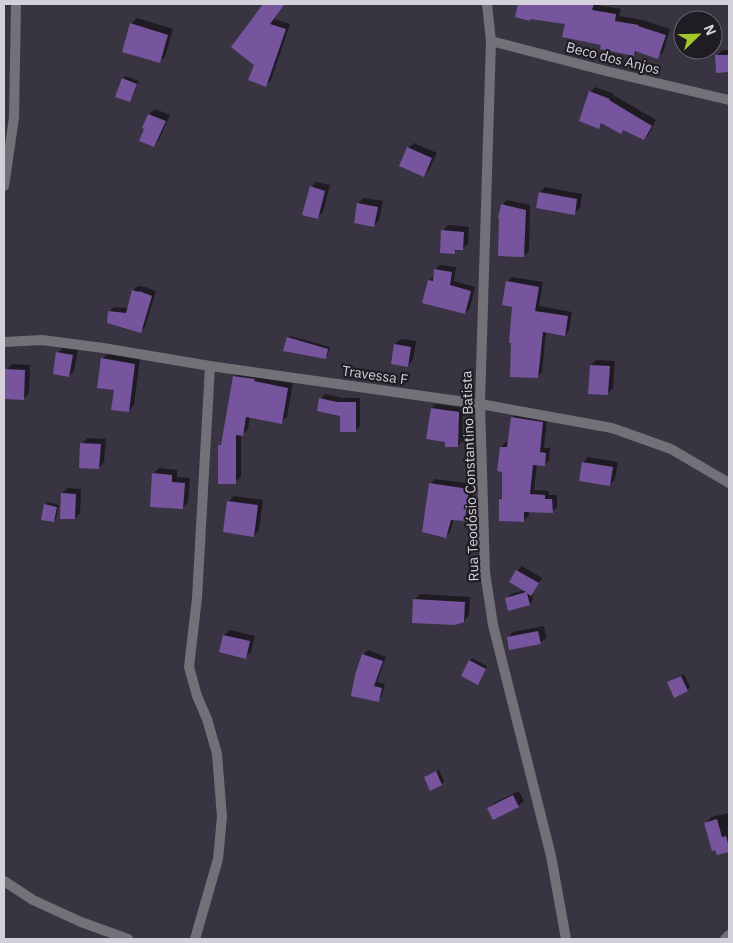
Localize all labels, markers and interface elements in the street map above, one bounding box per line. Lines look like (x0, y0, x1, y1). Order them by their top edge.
north arrow (673, 10, 723, 60)
text: N (700, 22, 720, 38)
street label: Beco dos Anjos (564, 38, 662, 78)
street label: Travessa F (341, 361, 409, 389)
street label: Rua Teodósio Constantino Batista (457, 370, 483, 582)

